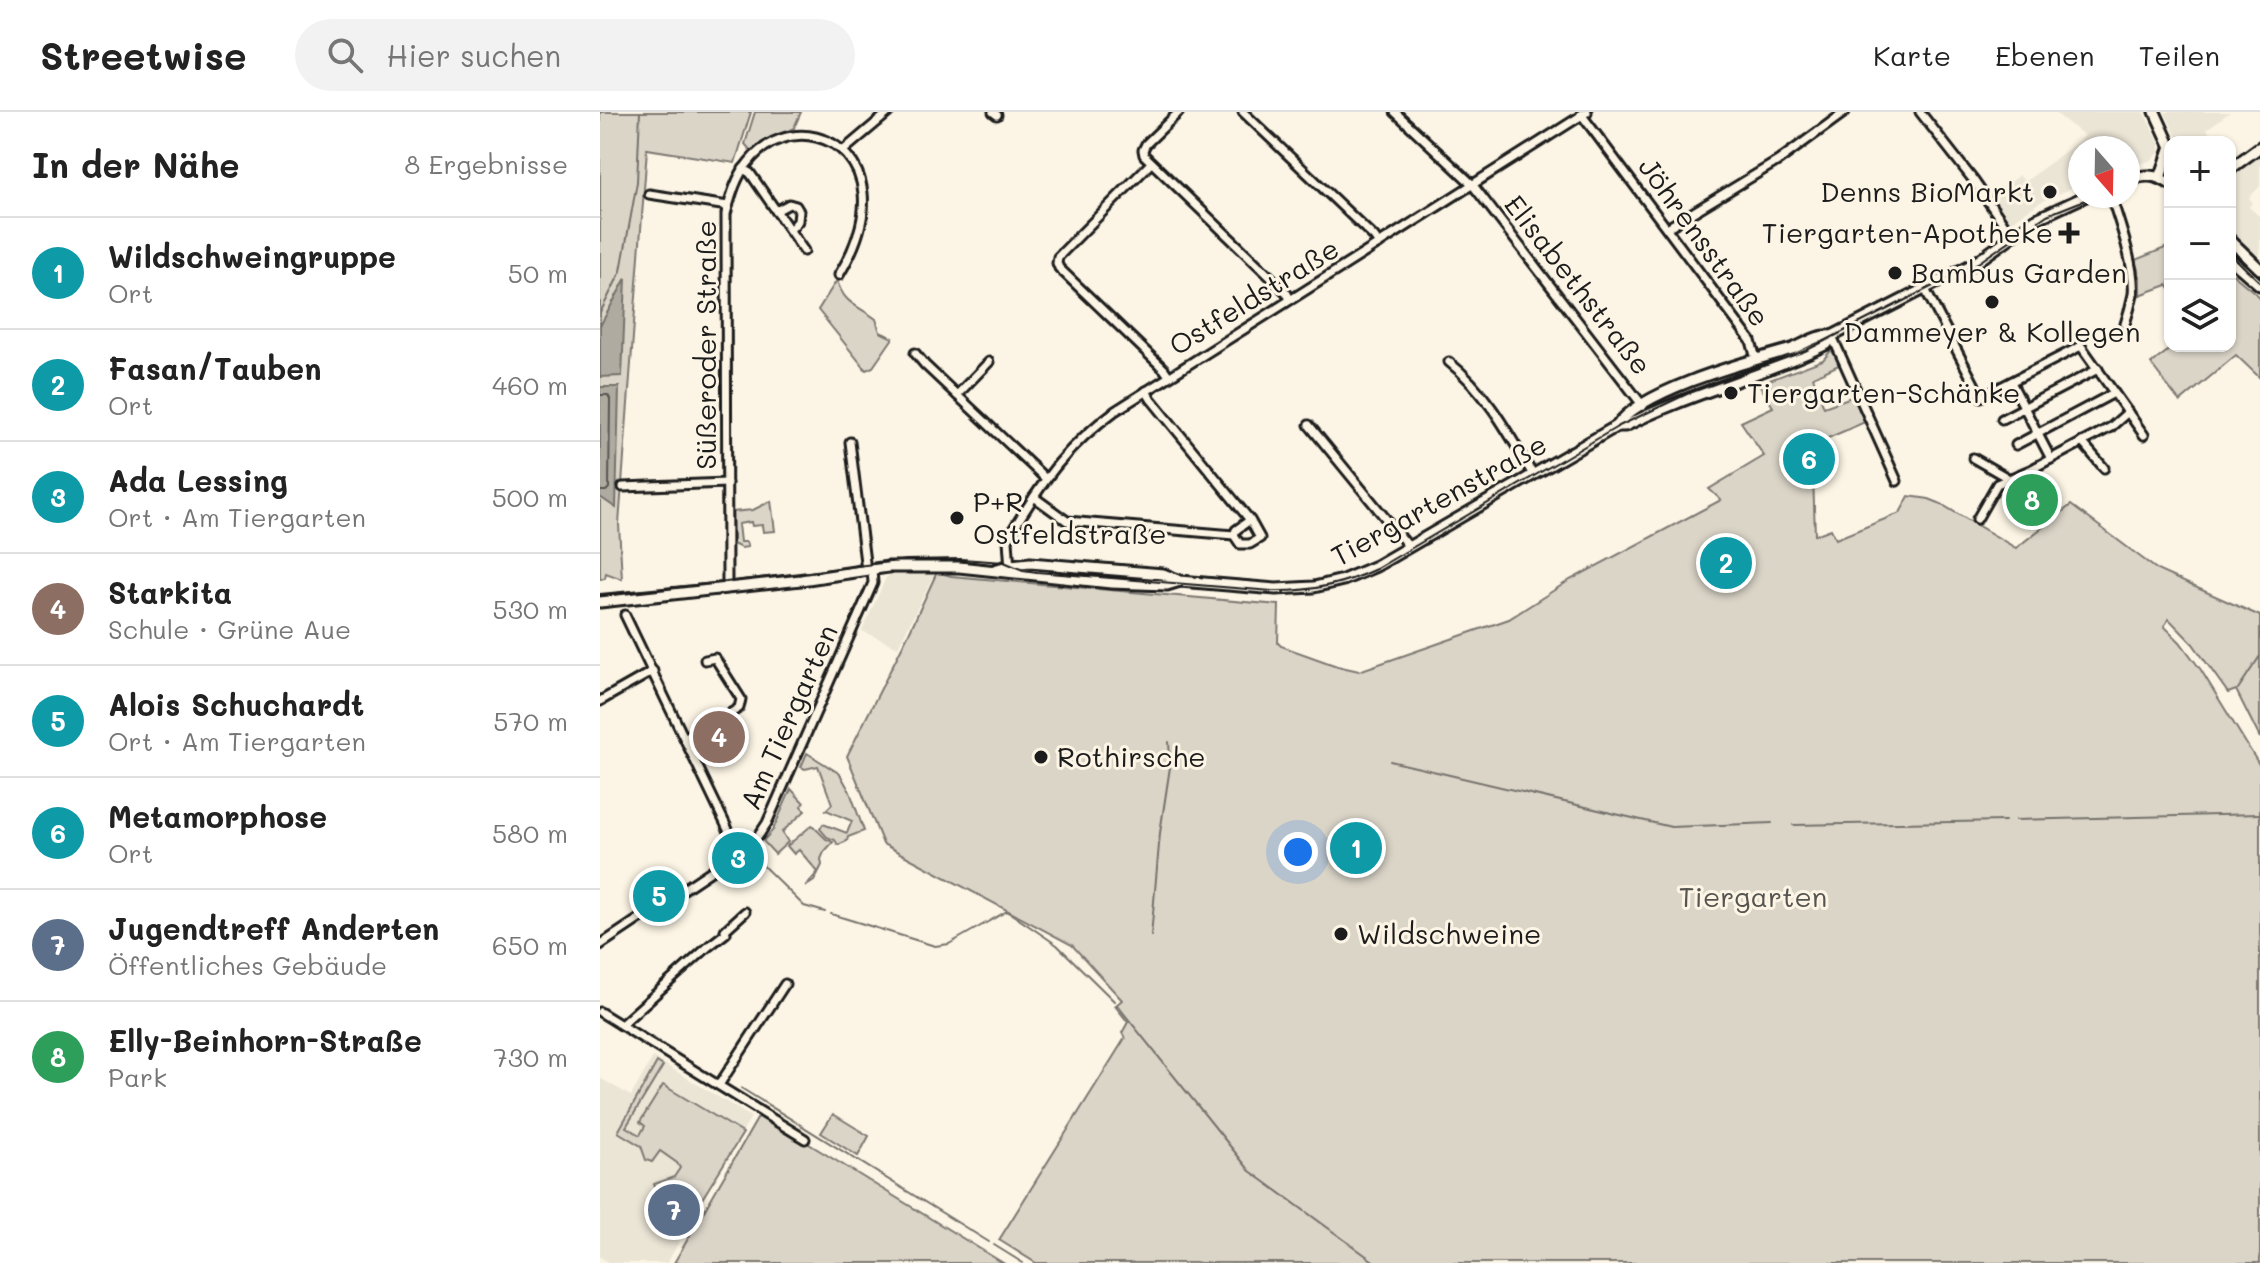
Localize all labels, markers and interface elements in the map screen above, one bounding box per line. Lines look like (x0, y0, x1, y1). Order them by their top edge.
search box (295, 19, 855, 91)
text: Streetwise (40, 30, 247, 80)
icon: search (323, 33, 367, 77)
text: Hier suchen (387, 35, 561, 75)
text: Karte (1873, 37, 1951, 73)
text: Ebenen (1995, 37, 2095, 73)
text: Teilen (2139, 37, 2220, 73)
north arrow (2068, 136, 2140, 208)
map controls (2164, 136, 2236, 352)
button: + (2164, 136, 2236, 208)
text: In der Nähe (32, 142, 240, 187)
text: 8 Ergebnisse (405, 147, 568, 181)
street label: Jöhrensstraße (1631, 150, 1778, 333)
place label: Denns BioMarkt (1820, 173, 2034, 209)
marker: Denns BioMarkt (2041, 183, 2059, 201)
street label: Elisabethstraße (1497, 187, 1660, 382)
button: − (2164, 208, 2236, 280)
place label: Tiergarten-Apotheke (1762, 214, 2053, 250)
street label: Süßeroder Straße (687, 220, 723, 470)
marker: Tiergarten-Apotheke (2060, 224, 2078, 242)
street label: Ostfeldstraße (1162, 230, 1345, 363)
text: Wildschweingruppe (108, 236, 396, 276)
place label: Bambus Garden (1911, 254, 2127, 290)
text: 1 (52, 256, 64, 290)
text: 50 m (508, 256, 568, 290)
marker: Bambus Garden (1886, 264, 1904, 282)
text: Ort (108, 276, 153, 310)
button: layers (2164, 280, 2236, 352)
marker: Dammeyer & Kollegen (1983, 293, 2001, 311)
place label: Dammeyer & Kollegen (1844, 313, 2140, 349)
text: Fasan/Tauben (108, 348, 321, 388)
text: 2 (51, 368, 65, 402)
text: 460 m (492, 368, 568, 402)
place label: Tiergarten-Schänke (1747, 374, 2020, 410)
marker: Tiergarten-Schänke (1722, 384, 1740, 402)
text: Ort (108, 388, 153, 422)
street label: Tiergartenstraße (1324, 425, 1553, 573)
pin: 6 (1783, 429, 1835, 489)
text: Ada Lessing (108, 460, 288, 500)
pin: 8 (2006, 470, 2058, 530)
text: 3 (50, 480, 66, 514)
text: 500 m (492, 480, 568, 514)
place label: P+R Ostfeldstraße (973, 483, 1167, 551)
text: Ort · Am Tiergarten (108, 500, 366, 534)
marker: P+R Ostfeldstraße (948, 509, 966, 527)
pin: 2 (1700, 533, 1752, 593)
text: Starkita (108, 572, 232, 612)
text: 4 (50, 592, 66, 626)
text: 530 m (493, 592, 568, 626)
text: Schule · Grüne Aue (108, 612, 351, 646)
street label: Am Tiergarten (731, 618, 845, 815)
text: Alois Schuchardt (108, 684, 364, 724)
text: 5 (50, 704, 66, 738)
text: 570 m (493, 704, 568, 738)
pin: 4 (693, 707, 745, 767)
text: Ort · Am Tiergarten (108, 724, 366, 758)
place label: Rothirsche (1057, 738, 1206, 774)
marker: Rothirsche (1032, 748, 1050, 766)
text: Metamorphose (108, 796, 327, 836)
text: 6 (50, 816, 66, 850)
text: 580 m (492, 816, 568, 850)
pin: 1 (1330, 818, 1382, 878)
pin: 3 (712, 828, 764, 888)
your location (1278, 832, 1318, 872)
text: Ort (108, 836, 153, 870)
pin: 5 (633, 866, 685, 926)
park label: Tiergarten (1679, 878, 1827, 914)
text: Jugendtreff Anderten (108, 908, 439, 948)
place label: Wildschweine (1357, 915, 1541, 951)
marker: Wildschweine (1332, 925, 1350, 943)
text: 7 (51, 928, 65, 962)
text: 650 m (492, 928, 568, 962)
text: Öffentliches Gebäude (108, 948, 387, 982)
text: Elly-Beinhorn-Straße (108, 1020, 422, 1060)
text: 8 (50, 1040, 66, 1074)
text: 730 m (493, 1040, 568, 1074)
text: Park (108, 1060, 167, 1094)
pin: 7 (648, 1180, 700, 1240)

